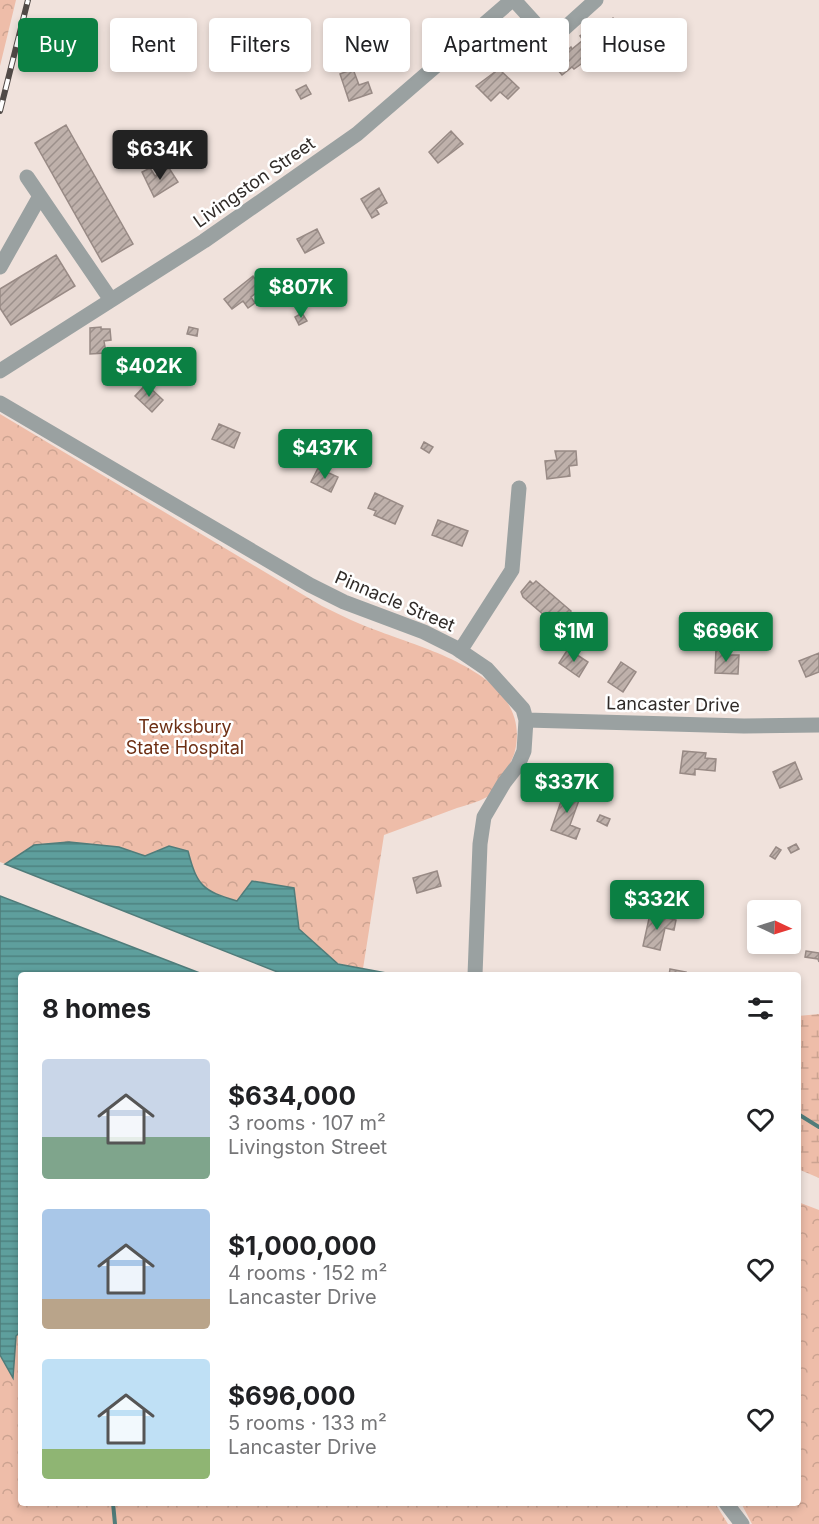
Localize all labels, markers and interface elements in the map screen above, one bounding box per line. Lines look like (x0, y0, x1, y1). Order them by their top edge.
chip: Buy (18, 18, 98, 72)
chip: Rent (110, 18, 197, 72)
chip: Filters (209, 18, 311, 72)
chip: New (323, 18, 410, 72)
chip: Apartment (422, 18, 569, 72)
chip: House (581, 18, 687, 72)
pin: $634K (118, 130, 202, 181)
street label: Livingston Street (189, 132, 319, 232)
text: $634K (127, 137, 193, 161)
pin: $807K (259, 268, 343, 319)
text: $807K (268, 275, 334, 299)
pin: $402K (107, 347, 191, 398)
text: $402K (115, 354, 183, 378)
pin: $437K (283, 429, 367, 480)
text: $437K (292, 436, 358, 460)
street label: Pinnacle Street (332, 566, 458, 636)
pin: $1M (545, 612, 603, 663)
pin: $696K (684, 612, 768, 663)
text: $1M (554, 619, 594, 643)
text: $696K (693, 619, 759, 643)
street label: Lancaster Drive (606, 692, 740, 716)
park label: Tewksbury State Hospital (126, 716, 244, 758)
pin: $337K (525, 763, 609, 814)
text: $337K (535, 770, 599, 794)
pin: $332K (615, 880, 699, 931)
text: $332K (624, 887, 690, 911)
north arrow (747, 900, 801, 954)
map controls (747, 900, 801, 954)
icon: filters (744, 992, 777, 1025)
text: 8 homes (42, 993, 151, 1024)
text: $634,000 (228, 1080, 356, 1111)
icon: home (90, 1083, 162, 1155)
icon: heart (744, 1103, 777, 1136)
text: 3 rooms · 107 m² (228, 1111, 386, 1135)
text: Livingston Street (228, 1135, 387, 1159)
text: $1,000,000 (228, 1230, 377, 1261)
icon: home (90, 1233, 162, 1305)
icon: heart (744, 1253, 777, 1286)
text: 4 rooms · 152 m² (228, 1261, 387, 1285)
text: Lancaster Drive (228, 1285, 377, 1309)
text: $696,000 (228, 1380, 355, 1411)
icon: home (90, 1383, 162, 1455)
icon: heart (744, 1403, 777, 1436)
text: 5 rooms · 133 m² (228, 1411, 387, 1435)
text: Lancaster Drive (228, 1435, 377, 1459)

